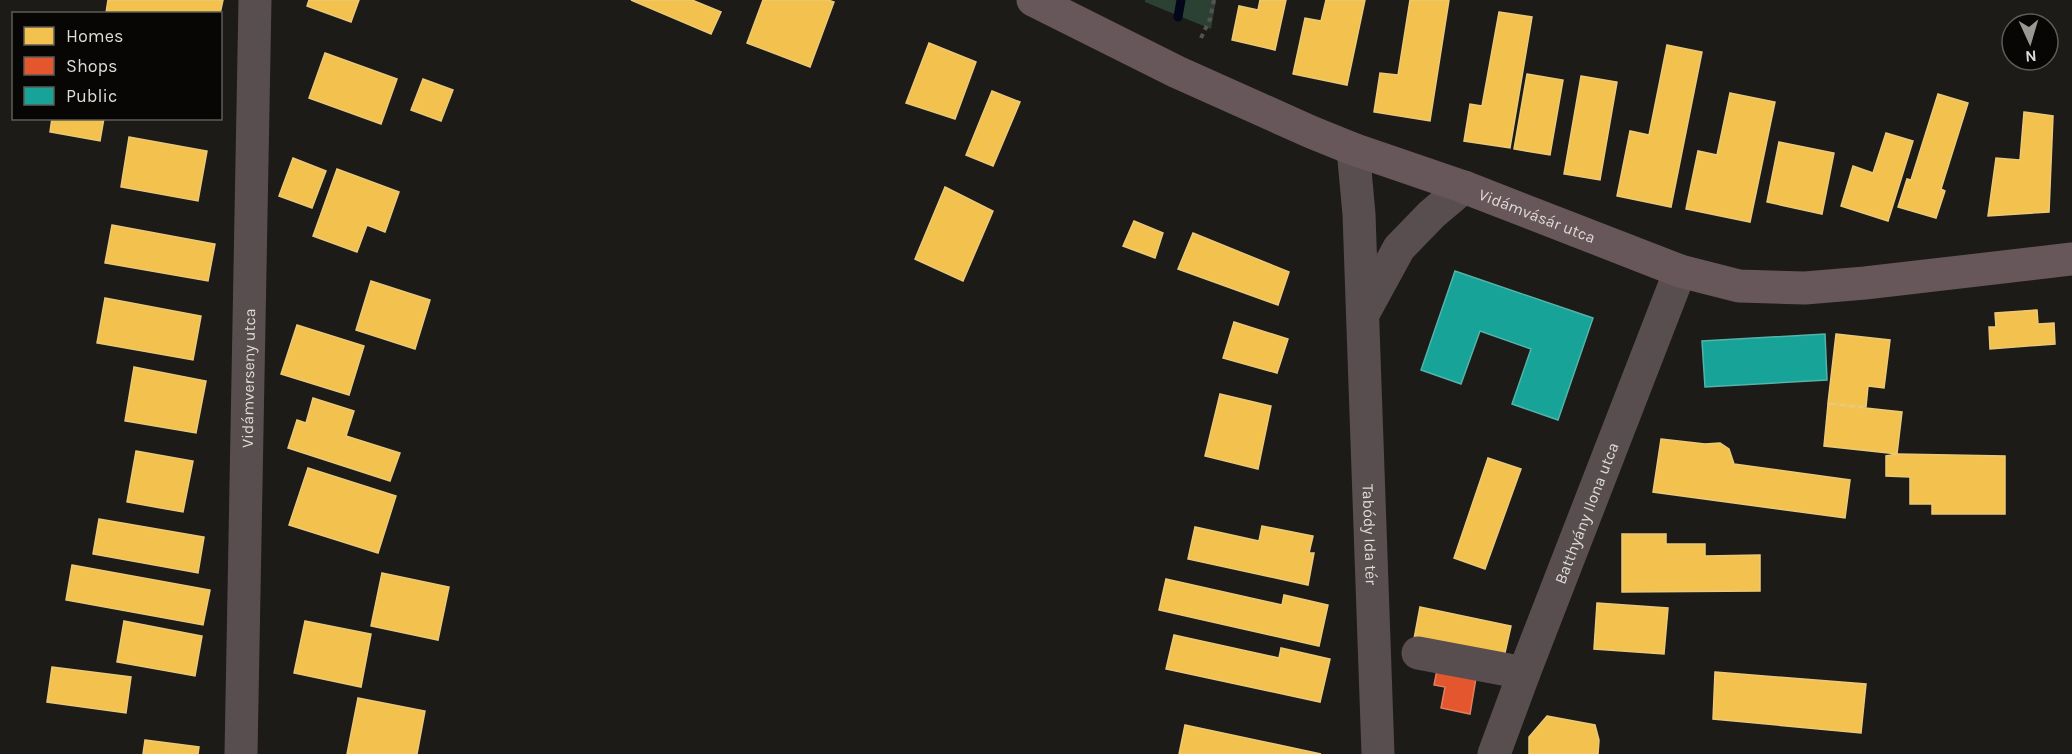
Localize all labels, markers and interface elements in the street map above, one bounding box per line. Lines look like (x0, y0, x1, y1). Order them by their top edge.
legend (12, 12, 222, 120)
north arrow (2000, 12, 2060, 72)
text: Homes (66, 25, 123, 47)
text: N (2025, 47, 2037, 66)
text: Shops (66, 55, 118, 77)
text: Public (66, 85, 117, 107)
street label: Vidámvásár utca (1476, 185, 1598, 247)
street label: Vidámverseny utca (238, 308, 259, 448)
street label: Batthyány Ilona utca (1550, 440, 1623, 587)
street label: Tabódy Ida tér (1359, 484, 1381, 586)

